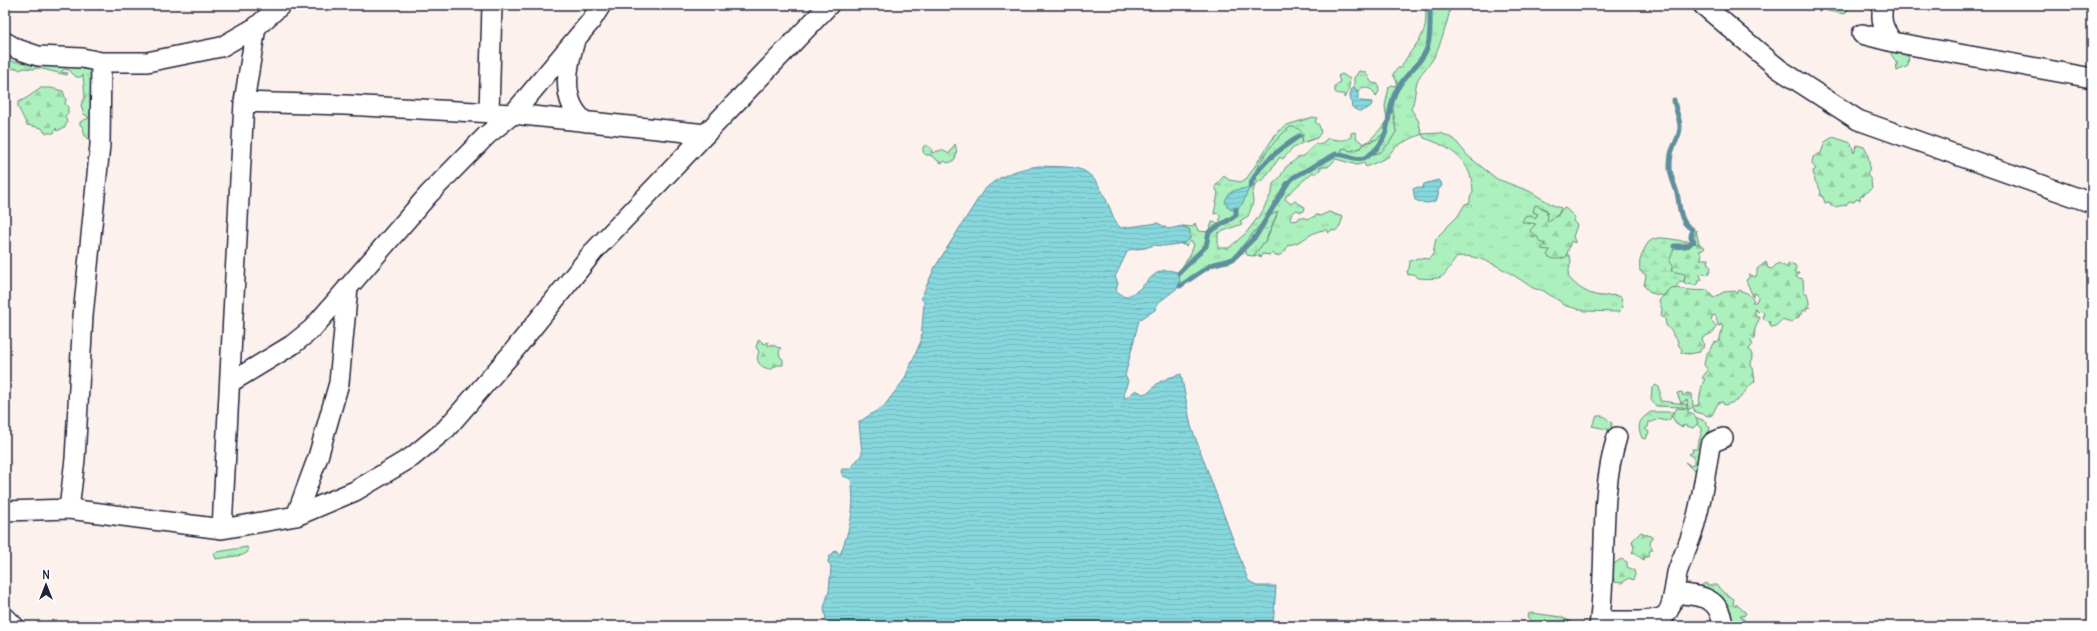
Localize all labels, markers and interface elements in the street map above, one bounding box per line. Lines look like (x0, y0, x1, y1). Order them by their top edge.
north arrow (26, 565, 66, 605)
text: N (42, 568, 50, 582)

